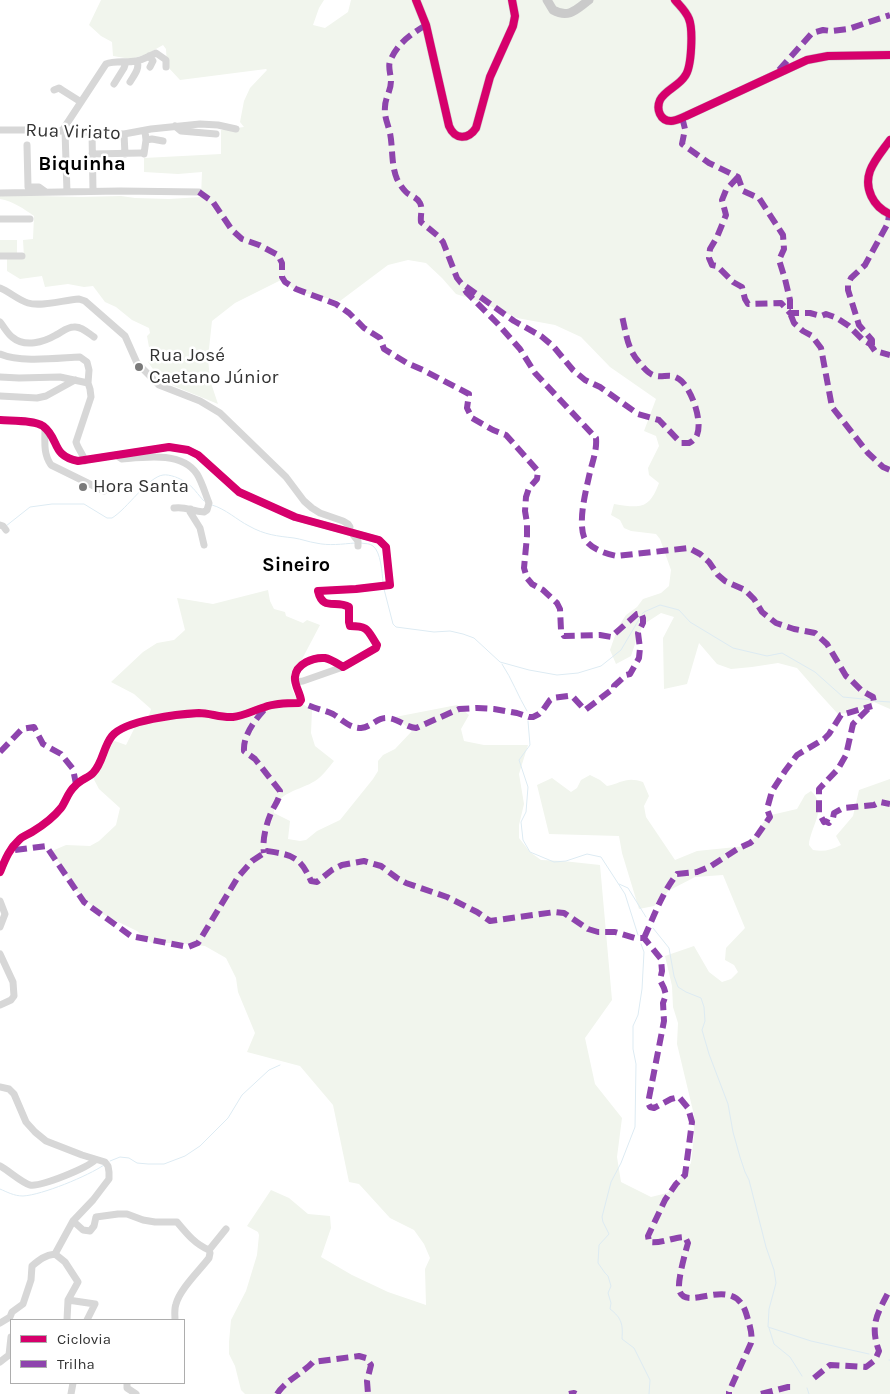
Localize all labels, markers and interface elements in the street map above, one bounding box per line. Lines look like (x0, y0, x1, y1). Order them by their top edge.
street label: Rua Viriato (25, 119, 121, 145)
district label: Biquinha (38, 152, 126, 176)
place label: Rua José Caetano Júnior (149, 345, 278, 389)
marker: Rua José Caetano Júnior (133, 361, 145, 373)
place label: Hora Santa (93, 476, 189, 498)
marker: Hora Santa (77, 481, 89, 493)
district label: Sineiro (262, 553, 330, 577)
legend (10, 1319, 185, 1384)
text: Ciclovia (57, 1330, 111, 1348)
text: Trilha (57, 1355, 95, 1373)

